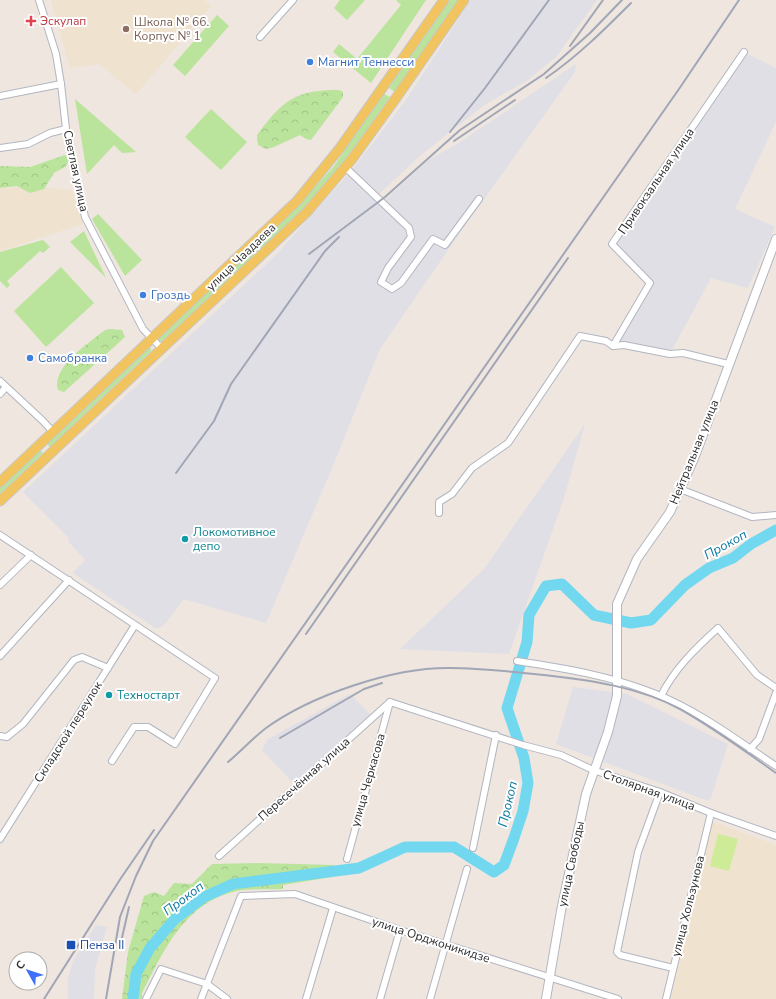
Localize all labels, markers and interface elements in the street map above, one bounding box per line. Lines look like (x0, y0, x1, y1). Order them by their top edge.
place label: Эскулап (40, 13, 86, 29)
place label: Школа № 66. Корпус № 1 (134, 14, 209, 44)
marker: Эскулап (25, 15, 37, 27)
marker: Школа № 66. Корпус № 1 (121, 24, 131, 34)
place label: Магнит Теннесси (318, 54, 414, 70)
marker: Магнит Теннесси (305, 57, 315, 67)
street label: Привокзальная улица (614, 125, 698, 237)
street label: Светлая улица (60, 129, 92, 213)
street label: улица Чаадаева (203, 220, 279, 294)
place label: Гроздь (151, 287, 190, 303)
marker: Гроздь (138, 290, 148, 300)
place label: Самобранка (38, 350, 107, 366)
marker: Самобранка (25, 353, 35, 363)
street label: Нейтральная улица (666, 397, 722, 507)
place label: Локомотивное депо (193, 524, 276, 554)
water label: Прокоп (701, 525, 751, 564)
marker: Локомотивное депо (180, 534, 190, 544)
street label: Складской переулок (30, 678, 106, 786)
place label: Техностарт (117, 687, 181, 703)
marker: Техностарт (104, 690, 114, 700)
street label: улица Черкасова (347, 731, 389, 829)
street label: Пересечённая улица (255, 734, 353, 824)
street label: Столярная улица (601, 766, 697, 814)
water label: Прокоп (494, 779, 522, 829)
street label: улица Свободы (554, 820, 588, 908)
street label: улица Хользунова (668, 854, 708, 958)
water label: Прокоп (160, 877, 208, 920)
street label: улица Орджоникидзе (370, 913, 492, 967)
place label: Пенза II (80, 937, 124, 953)
marker: Пенза II (65, 939, 77, 951)
north arrow (8, 951, 48, 991)
text: С (12, 957, 29, 973)

